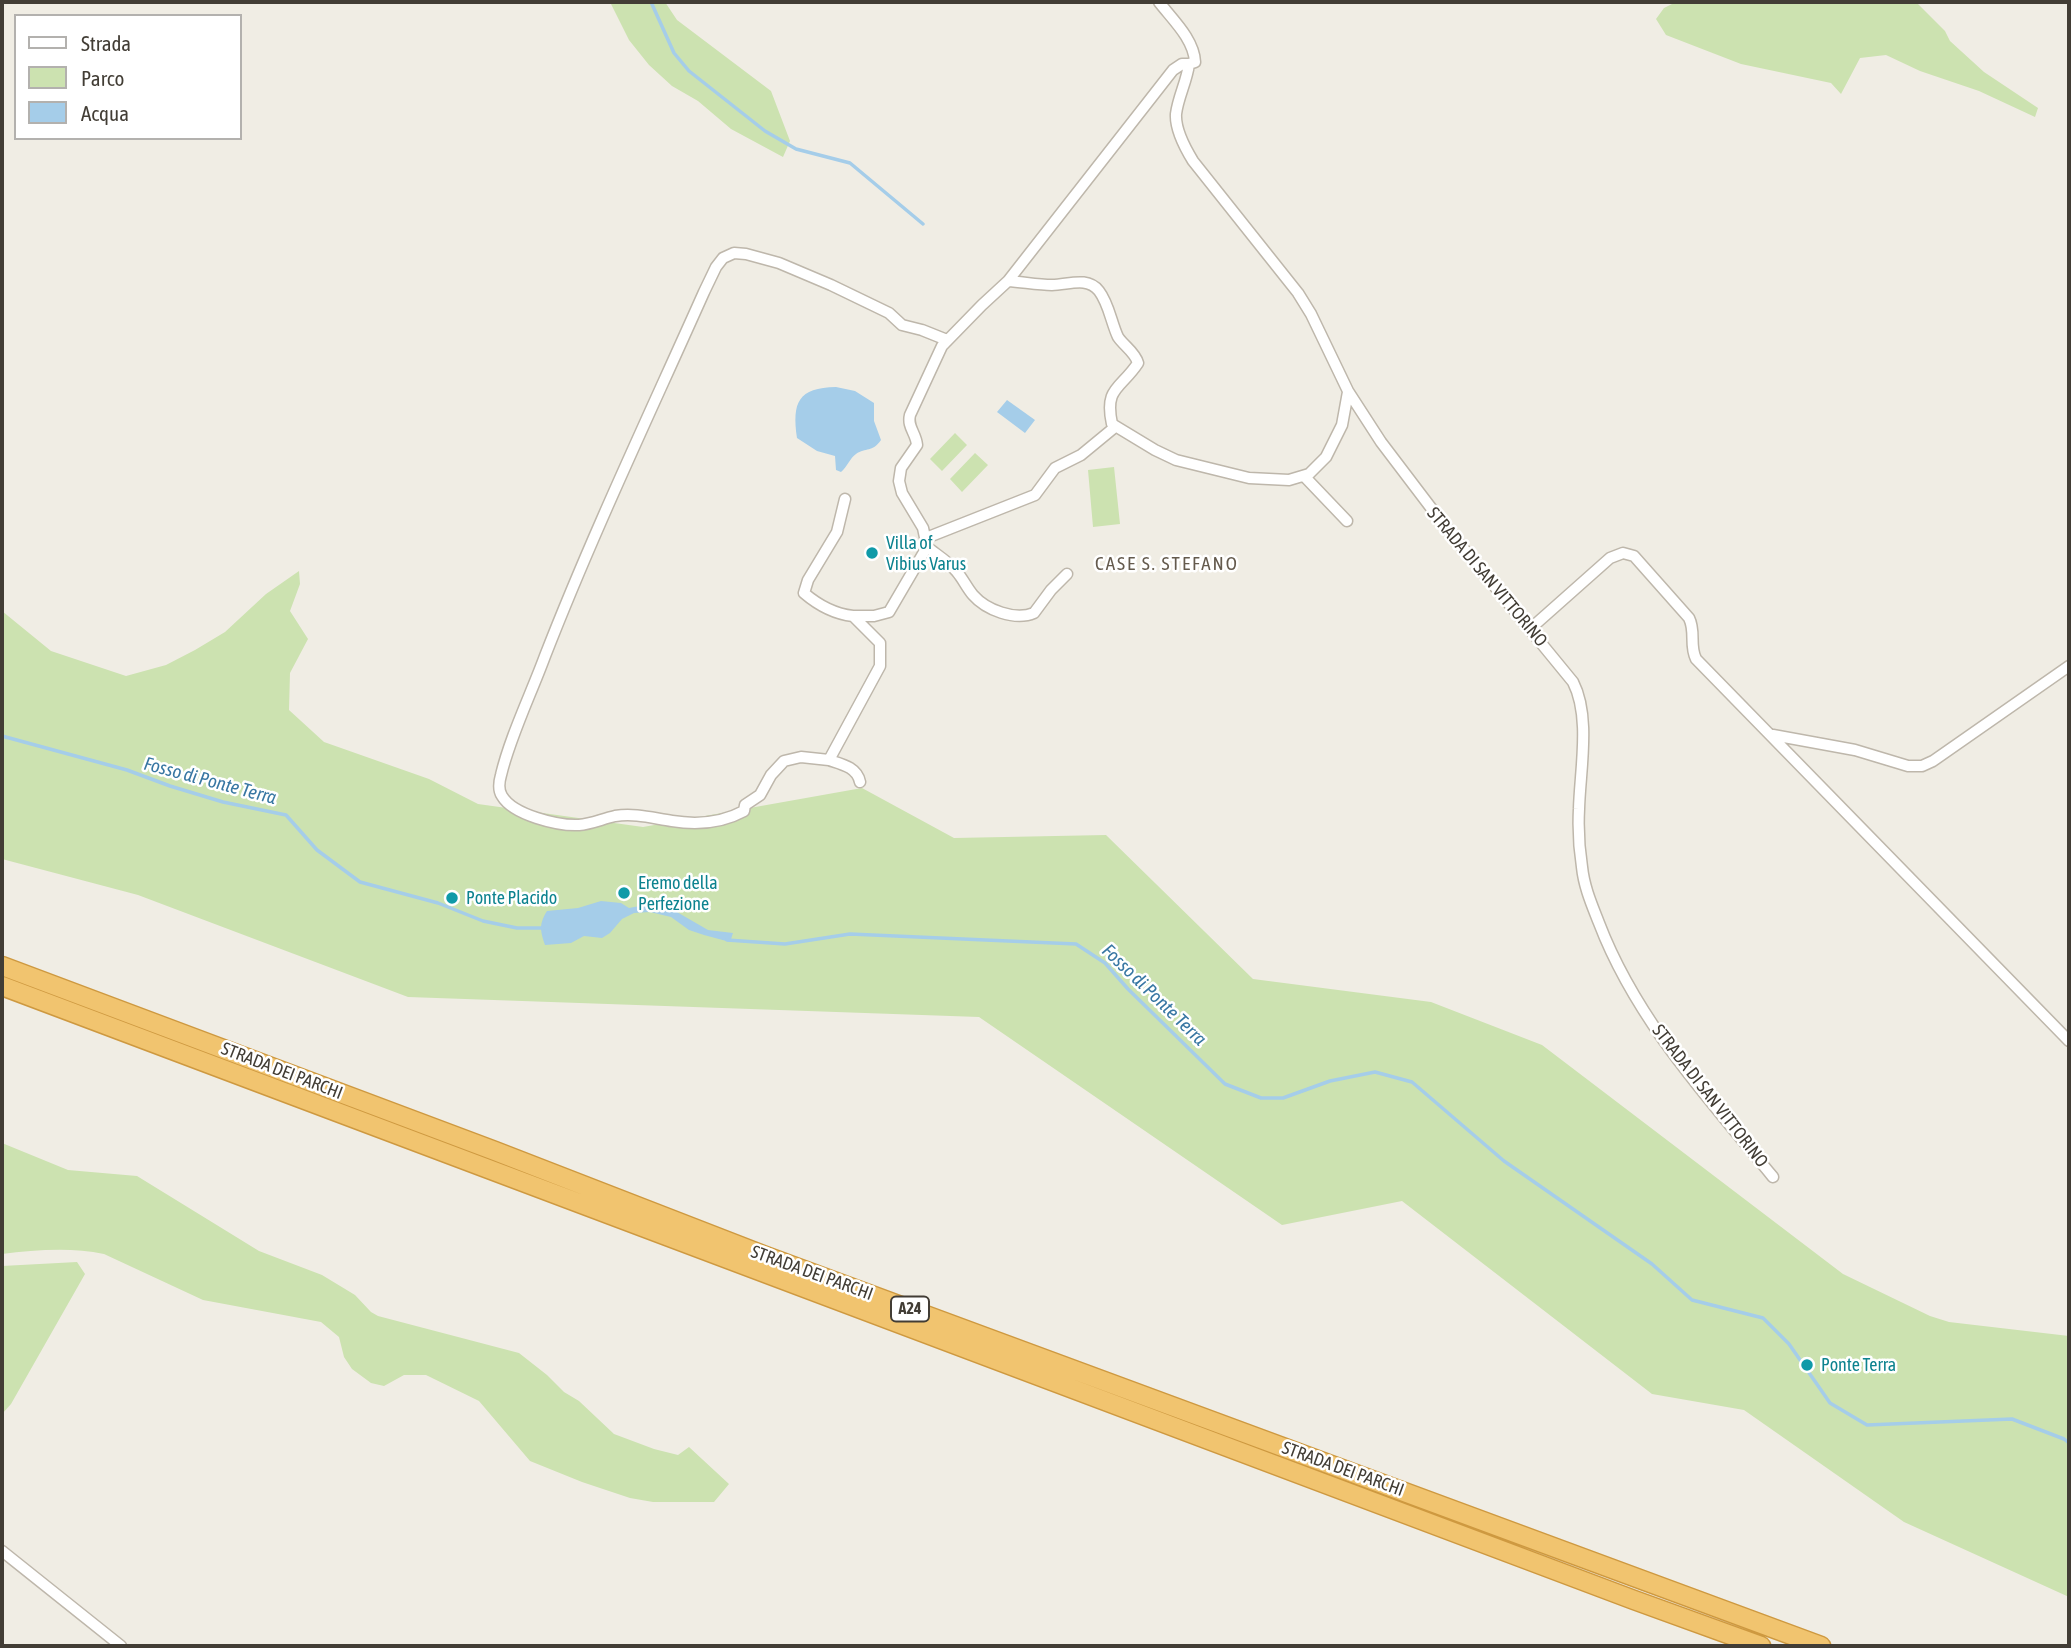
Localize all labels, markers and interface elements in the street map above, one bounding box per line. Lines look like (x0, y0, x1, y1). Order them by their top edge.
legend (14, 14, 242, 140)
text: Strada (81, 31, 131, 55)
text: Parco (81, 66, 124, 90)
text: Acqua (81, 101, 129, 125)
street label: STRADA DI SAN VITTORINO (1422, 503, 1552, 651)
place label: Villa of Vibius Varus (886, 532, 966, 574)
marker: Villa of Vibius Varus (864, 545, 880, 561)
district label: CASE S. STEFANO (1097, 553, 1237, 575)
water label: Fosso di Ponte Terra (141, 752, 279, 810)
place label: Eremo della Perfezione (638, 872, 718, 914)
marker: Eremo della Perfezione (616, 885, 632, 901)
place label: Ponte Placido (466, 887, 557, 909)
marker: Ponte Placido (444, 890, 460, 906)
water label: Fosso di Ponte Terra (1097, 939, 1211, 1051)
street label: STRADA DI SAN VITTORINO (1648, 1020, 1772, 1172)
street label: STRADA DEI PARCHI (218, 1038, 346, 1104)
street label: STRADA DEI PARCHI (748, 1241, 876, 1305)
road number: A24 (891, 1296, 929, 1322)
place label: Ponte Terra (1821, 1354, 1896, 1376)
marker: Ponte Terra (1799, 1357, 1815, 1373)
street label: STRADA DEI PARCHI (1279, 1437, 1407, 1501)

